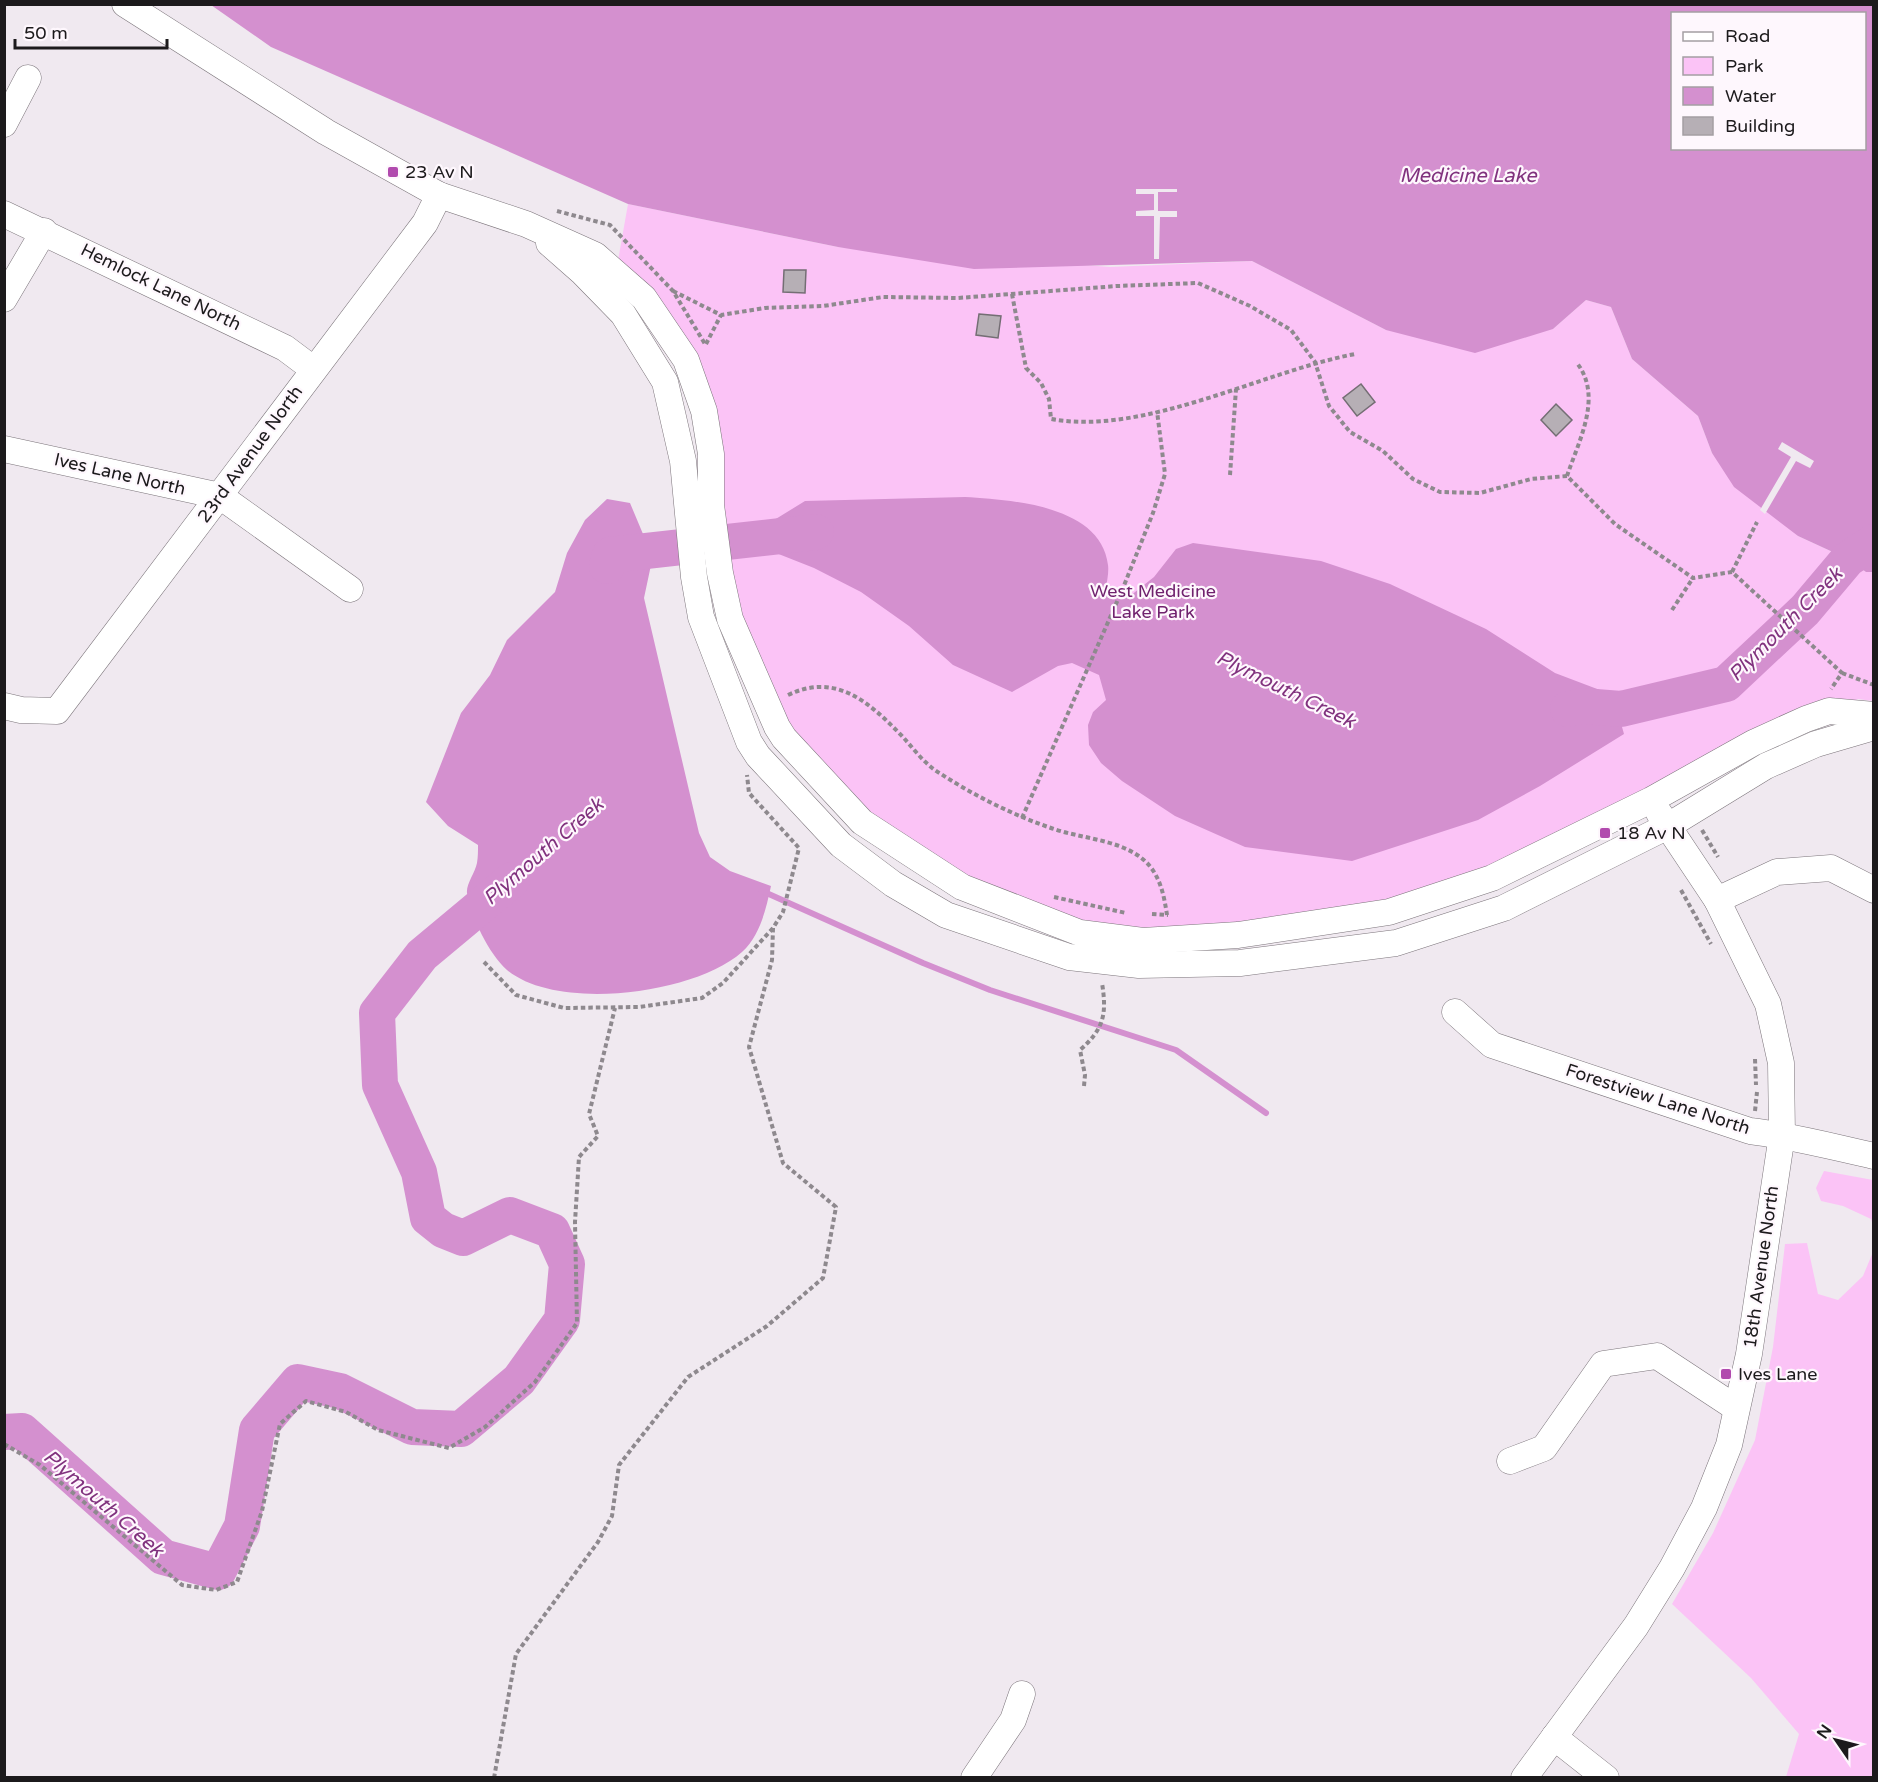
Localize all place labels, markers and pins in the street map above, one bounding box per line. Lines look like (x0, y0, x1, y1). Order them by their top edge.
place label: 23 Av N (405, 161, 474, 183)
marker: 23 Av N (386, 165, 400, 179)
place label: 18 Av N (1617, 822, 1686, 844)
marker: 18 Av N (1598, 826, 1612, 840)
place label: Ives Lane (1738, 1363, 1818, 1385)
marker: Ives Lane (1719, 1367, 1733, 1381)

